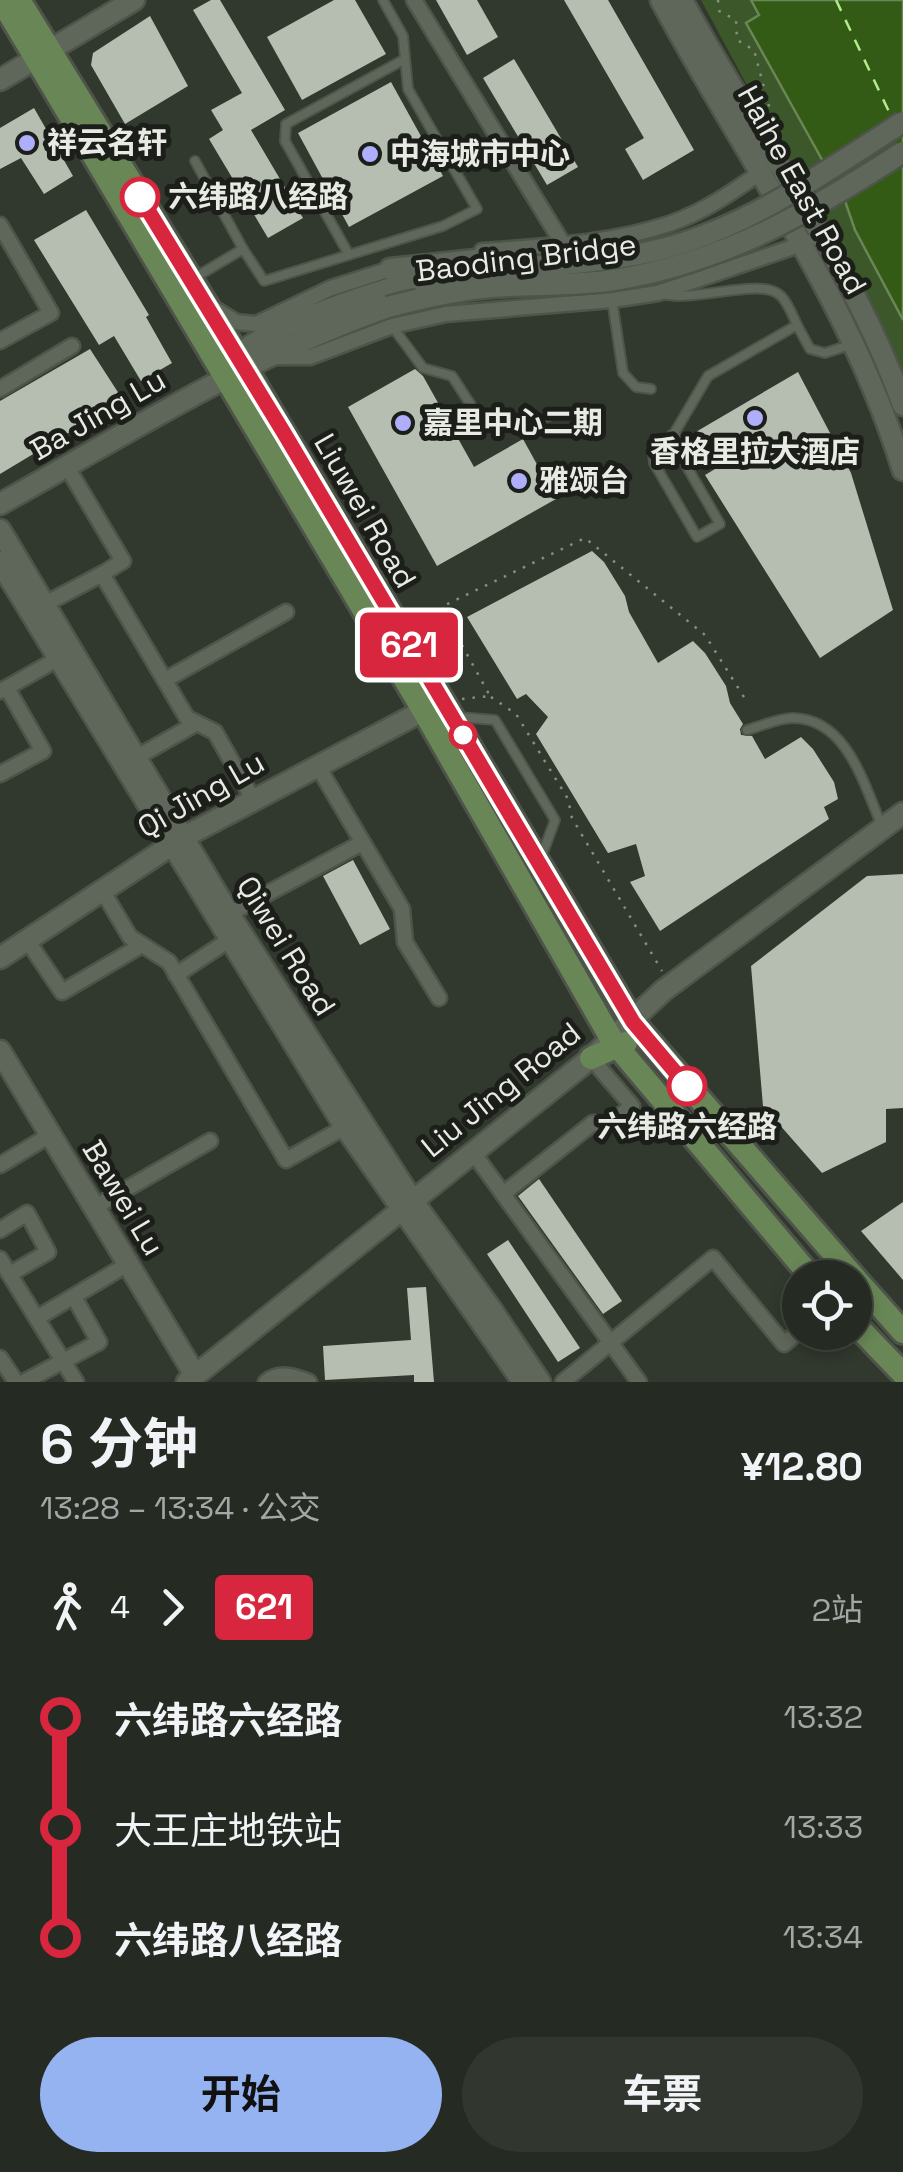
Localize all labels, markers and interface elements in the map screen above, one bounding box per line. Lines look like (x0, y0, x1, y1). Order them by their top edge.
street label: Haihe East Road (729, 79, 876, 301)
place label: 祥云名轩 (47, 123, 167, 162)
marker: 祥云名轩 (16, 132, 38, 154)
place label: 中海城市中心 (390, 134, 570, 173)
marker: 中海城市中心 (359, 143, 381, 165)
place label: 六纬路八经路 (168, 177, 348, 216)
marker: 六纬路八经路 (121, 178, 159, 216)
street label: Baoding Bridge (413, 225, 639, 290)
street label: Ba Jing Lu (23, 360, 172, 469)
place label: 嘉里中心二期 (423, 403, 603, 442)
marker: 香格里拉大酒店 (744, 407, 766, 429)
marker: 嘉里中心二期 (392, 412, 414, 434)
street label: Liuwei Road (305, 426, 425, 595)
place label: 香格里拉大酒店 (650, 432, 860, 471)
place label: 雅颂台 (539, 461, 629, 500)
marker: 雅颂台 (508, 470, 530, 492)
line badge: 621 (352, 612, 466, 678)
text: 621 (380, 623, 438, 667)
unlabelled marker (450, 722, 476, 748)
street label: Qi Jing Lu (130, 743, 271, 847)
street label: Qiwei Road (228, 869, 345, 1023)
street label: Liu Jing Road (413, 1013, 588, 1166)
marker: 六纬路六经路 (668, 1067, 706, 1105)
place label: 六纬路六经路 (597, 1107, 777, 1146)
street label: Bawei Lu (74, 1133, 173, 1263)
map controls (782, 1260, 872, 1350)
button: locate (782, 1260, 872, 1350)
text: 6 分钟 (40, 1409, 198, 1479)
text: ¥12.80 (741, 1443, 863, 1491)
text: 13:28 – 13:34 · 公交 (40, 1488, 321, 1528)
icon: walk (40, 1580, 95, 1635)
icon: forward (145, 1580, 200, 1635)
text: 621 (235, 1585, 293, 1629)
text: 4 (110, 1587, 130, 1627)
text: 2站 (812, 1590, 863, 1630)
text: 六纬路六经路 (114, 1697, 342, 1745)
text: 13:32 (784, 1697, 863, 1737)
text: 大王庄地铁站 (114, 1807, 342, 1855)
text: 13:33 (784, 1807, 863, 1847)
text: 六纬路八经路 (114, 1917, 342, 1965)
text: 13:34 (783, 1917, 863, 1957)
button: 开始 (40, 2037, 442, 2152)
button: 车票 (462, 2037, 863, 2152)

